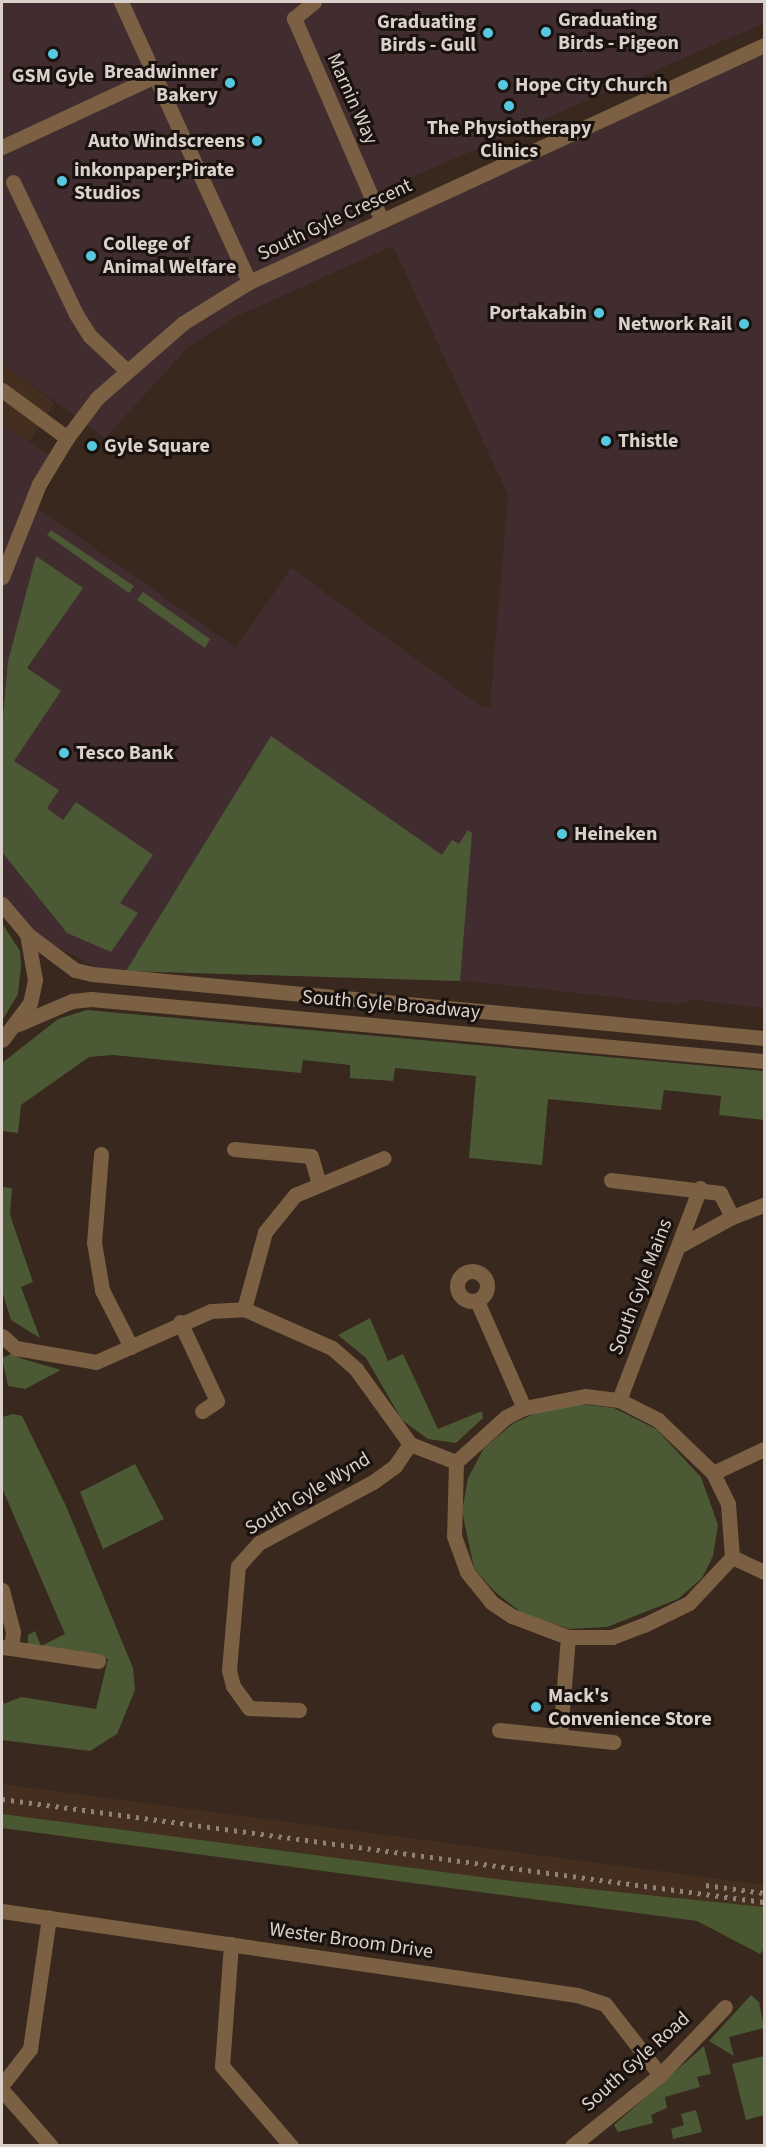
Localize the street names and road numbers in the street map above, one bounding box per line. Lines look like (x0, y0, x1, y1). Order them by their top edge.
street label: Marnin Way (321, 50, 383, 148)
street label: South Gyle Crescent (254, 174, 416, 266)
street label: South Gyle Broadway (301, 985, 481, 1025)
street label: South Gyle Mains (604, 1216, 678, 1358)
street label: South Gyle Wynd (241, 1447, 375, 1541)
street label: Wester Broom Drive (268, 1918, 434, 1964)
street label: South Gyle Road (577, 2007, 695, 2117)

